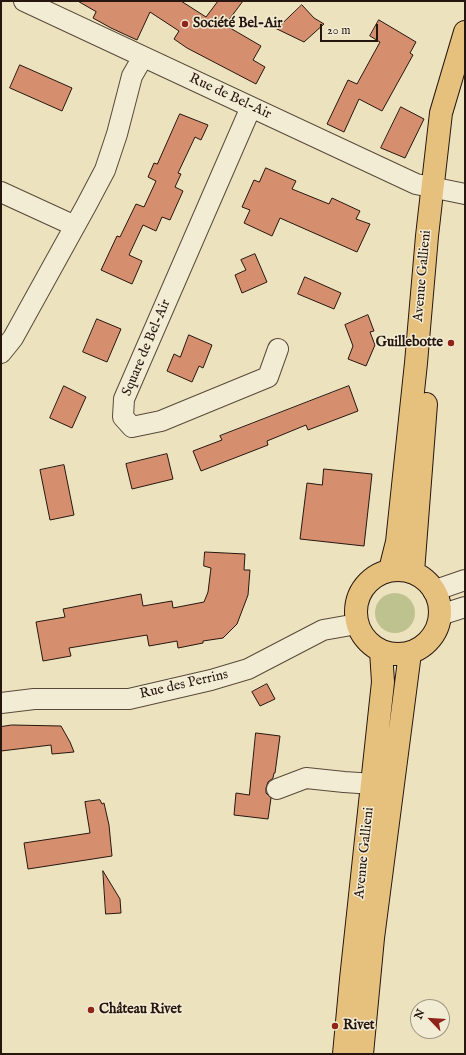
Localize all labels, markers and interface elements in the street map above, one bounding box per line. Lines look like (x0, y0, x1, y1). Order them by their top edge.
place label: Société Bel-Air (193, 16, 283, 32)
scale bar (322, 16, 380, 42)
marker: Société Bel-Air (180, 19, 190, 29)
text: 20 m (327, 23, 350, 38)
street label: Rue de Bel-Air (186, 71, 274, 123)
street label: Avenue Gallieni (411, 229, 435, 323)
street label: Square de Bel-Air (119, 297, 175, 399)
place label: Guillebotte (376, 335, 443, 351)
marker: Guillebotte (446, 338, 456, 348)
street label: Rue des Perrins (138, 667, 230, 703)
street label: Avenue Gallieni (352, 806, 378, 900)
north arrow (410, 999, 450, 1039)
place label: Château Rivet (99, 1002, 182, 1018)
marker: Château Rivet (86, 1005, 96, 1015)
text: N (412, 1007, 428, 1022)
place label: Rivet (343, 1018, 375, 1034)
marker: Rivet (330, 1021, 340, 1031)

